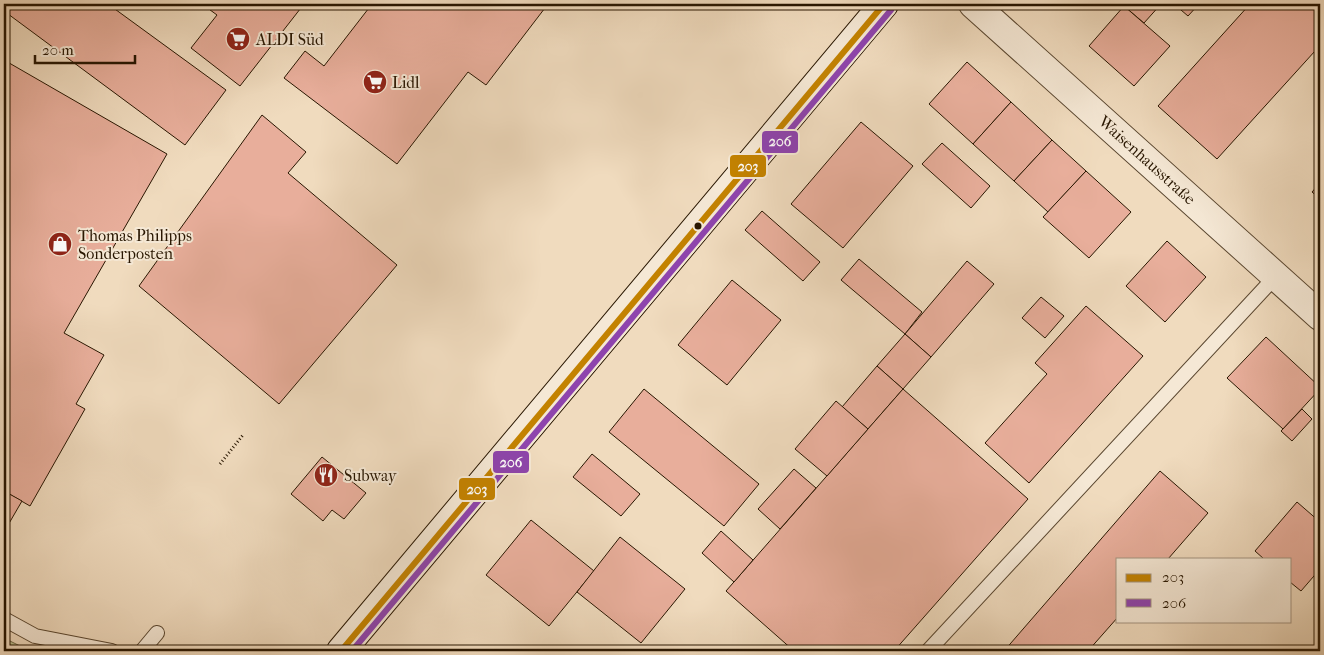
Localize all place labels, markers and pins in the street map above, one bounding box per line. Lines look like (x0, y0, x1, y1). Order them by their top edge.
supermarket icon: ALDI Süd (225, 26, 251, 52)
place label: ALDI Süd (255, 30, 324, 49)
supermarket icon: Lidl (362, 69, 388, 95)
place label: Lidl (392, 73, 420, 92)
unlabelled marker (693, 221, 703, 231)
place label: Thomas Philipps Sonderposten (78, 226, 192, 263)
shop icon: Thomas Philipps Sonderposten (47, 231, 73, 257)
restaurant icon: Subway (313, 462, 339, 488)
place label: Subway (344, 466, 397, 485)

